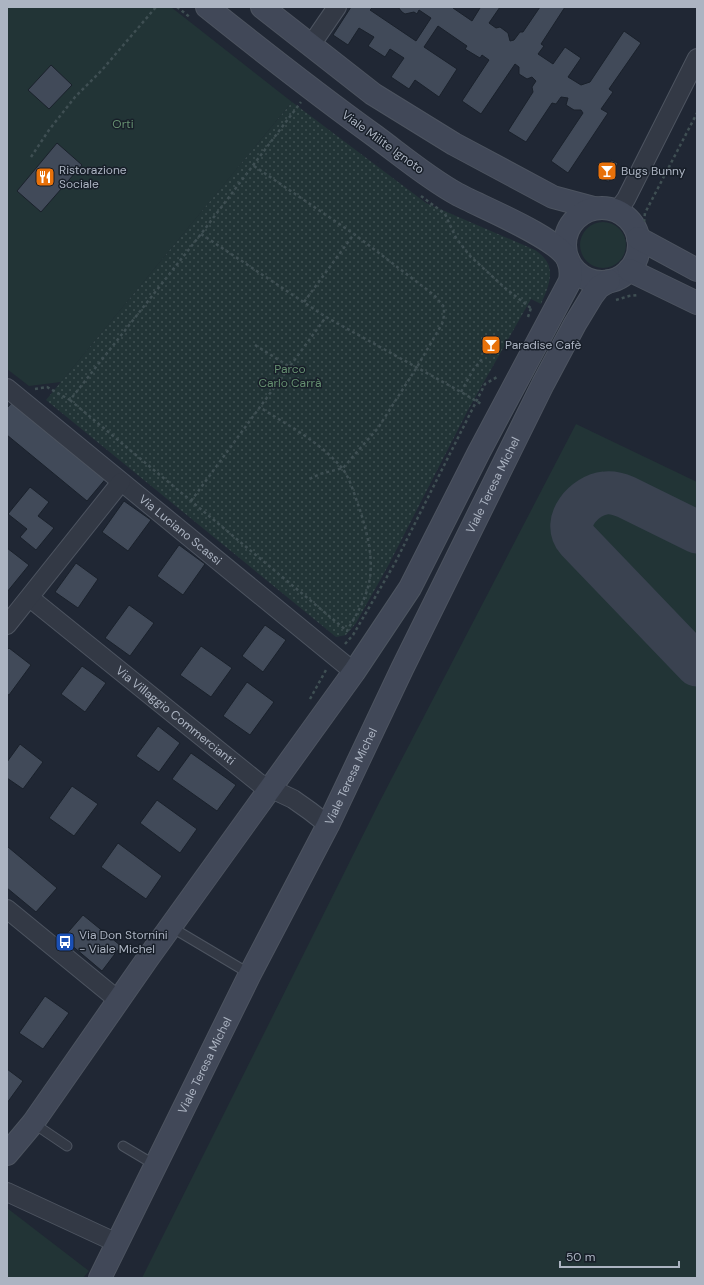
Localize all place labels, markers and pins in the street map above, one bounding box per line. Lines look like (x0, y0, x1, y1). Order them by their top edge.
bar icon: Bugs Bunny (596, 160, 618, 182)
place label: Ristorazione Sociale (59, 162, 127, 192)
place label: Bugs Bunny (621, 163, 686, 179)
restaurant icon: Ristorazione Sociale (34, 166, 56, 188)
bar icon: Paradise Cafè (480, 334, 502, 356)
place label: Paradise Cafè (505, 337, 582, 353)
place label: Via Don Stornini - Viale Michel (79, 927, 168, 957)
bus stop icon: Via Don Stornini - Viale Michel (54, 931, 76, 953)

